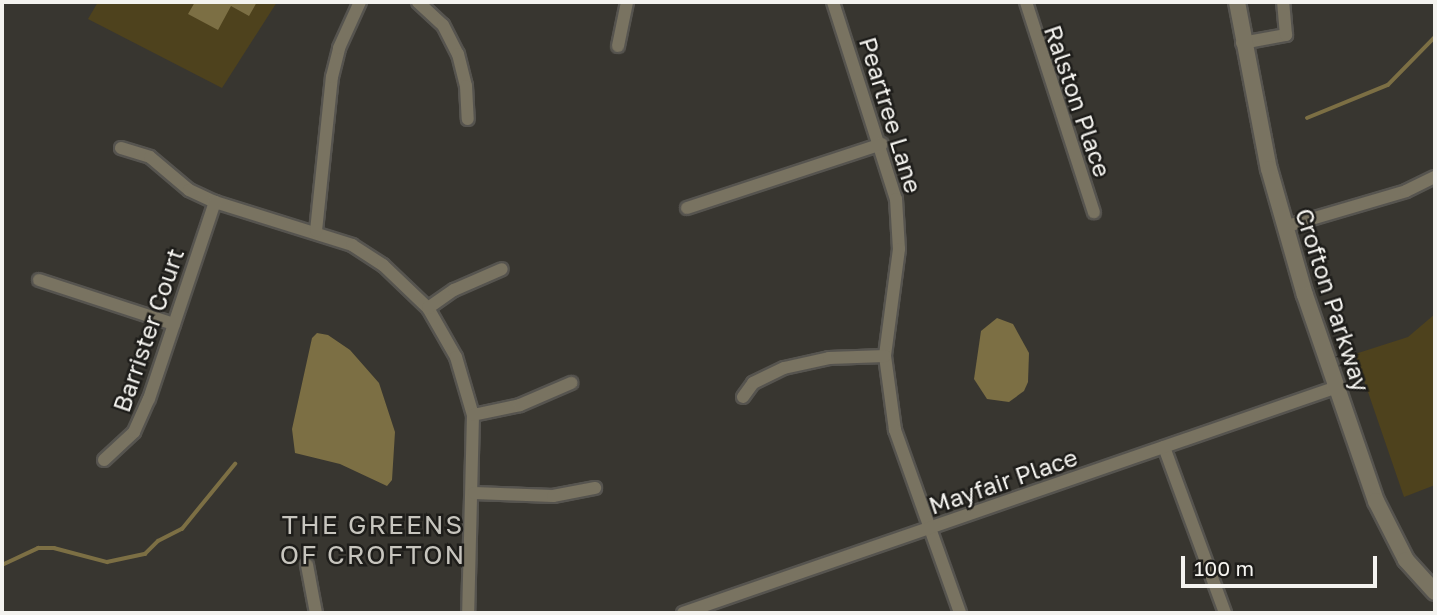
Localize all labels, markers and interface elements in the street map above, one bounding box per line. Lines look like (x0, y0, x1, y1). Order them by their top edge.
street label: Ralston Place (1039, 21, 1117, 181)
street label: Peartree Lane (854, 34, 928, 196)
street label: Crofton Parkway (1290, 205, 1376, 395)
street label: Barrister Court (107, 244, 189, 416)
street label: Mayfair Place (925, 442, 1081, 520)
district label: THE GREENS OF CROFTON (281, 509, 465, 570)
scale bar (1185, 542, 1381, 586)
text: 100 m (1194, 555, 1254, 581)

